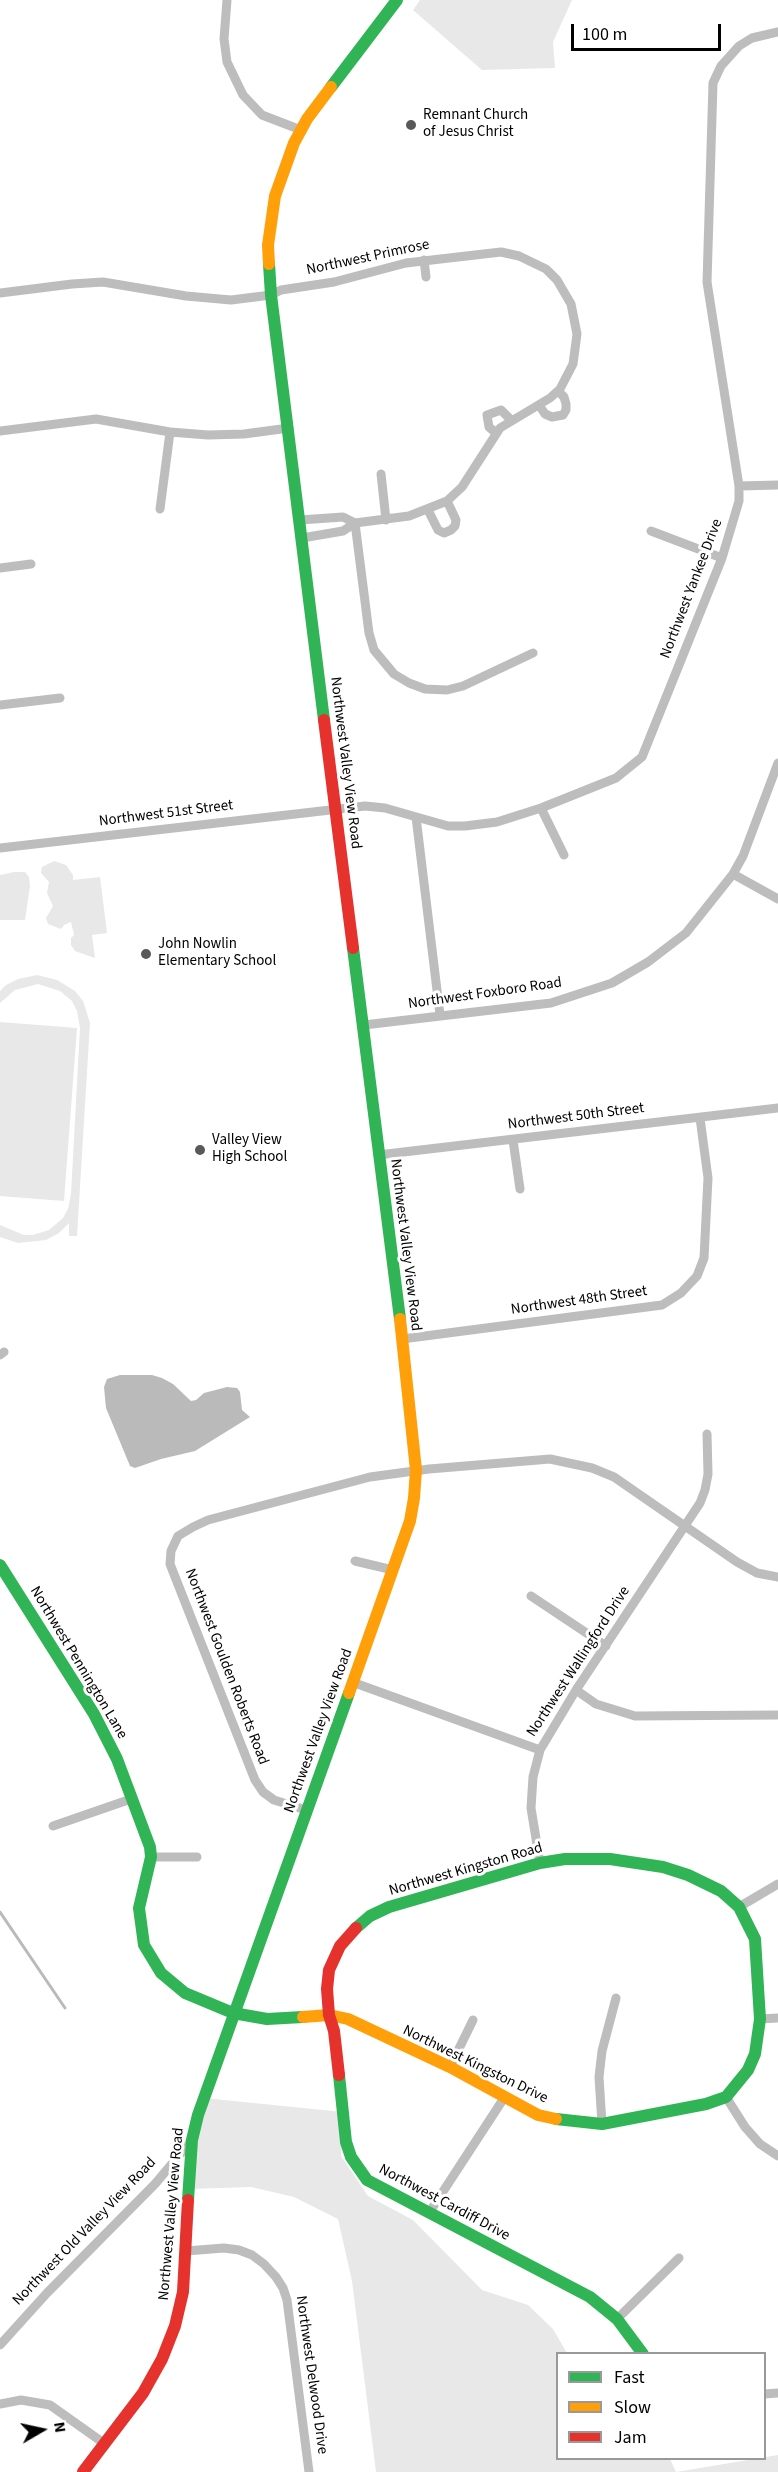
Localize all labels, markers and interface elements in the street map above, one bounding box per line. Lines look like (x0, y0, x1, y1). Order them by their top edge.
scale bar (574, 12, 724, 50)
text: 100 m (582, 22, 627, 47)
place label: Remnant Church of Jesus Christ (423, 107, 528, 142)
marker: Remnant Church of Jesus Christ (404, 118, 418, 132)
street label: Northwest Primrose (305, 236, 431, 280)
street label: Northwest Yankee Drive (657, 517, 727, 661)
street label: Northwest Valley View Road (325, 676, 365, 850)
street label: Northwest 51st Street (98, 797, 234, 831)
place label: John Nowlin Elementary School (158, 936, 276, 971)
marker: John Nowlin Elementary School (139, 947, 153, 961)
street label: Northwest Foxboro Road (407, 974, 563, 1014)
street label: Northwest 50th Street (507, 1100, 645, 1134)
place label: Valley View High School (212, 1132, 287, 1167)
marker: Valley View High School (193, 1143, 207, 1157)
street label: Northwest Valley View Road (385, 1158, 425, 1332)
street label: Northwest 48th Street (510, 1283, 648, 1319)
street label: Northwest Goulden Roberts Road (180, 1566, 272, 1768)
street label: Northwest Wallingford Drive (524, 1583, 634, 1741)
street label: Northwest Pennington Lane (25, 1584, 131, 1742)
street label: Northwest Valley View Road (281, 1646, 357, 1816)
street label: Northwest Kingston Road (387, 1839, 545, 1901)
street label: Northwest Kingston Drive (399, 2022, 551, 2108)
street label: Northwest Valley View Road (155, 2127, 189, 2301)
street label: Northwest Old Valley View Road (10, 2154, 160, 2310)
street label: Northwest Cardiff Drive (375, 2161, 513, 2245)
street label: Northwest Delwood Drive (291, 2295, 331, 2455)
legend (556, 2352, 766, 2460)
text: Fast (614, 2365, 645, 2390)
text: Slow (614, 2395, 651, 2420)
north arrow (12, 2400, 72, 2460)
text: N (48, 2420, 71, 2434)
text: Jam (614, 2425, 647, 2450)

